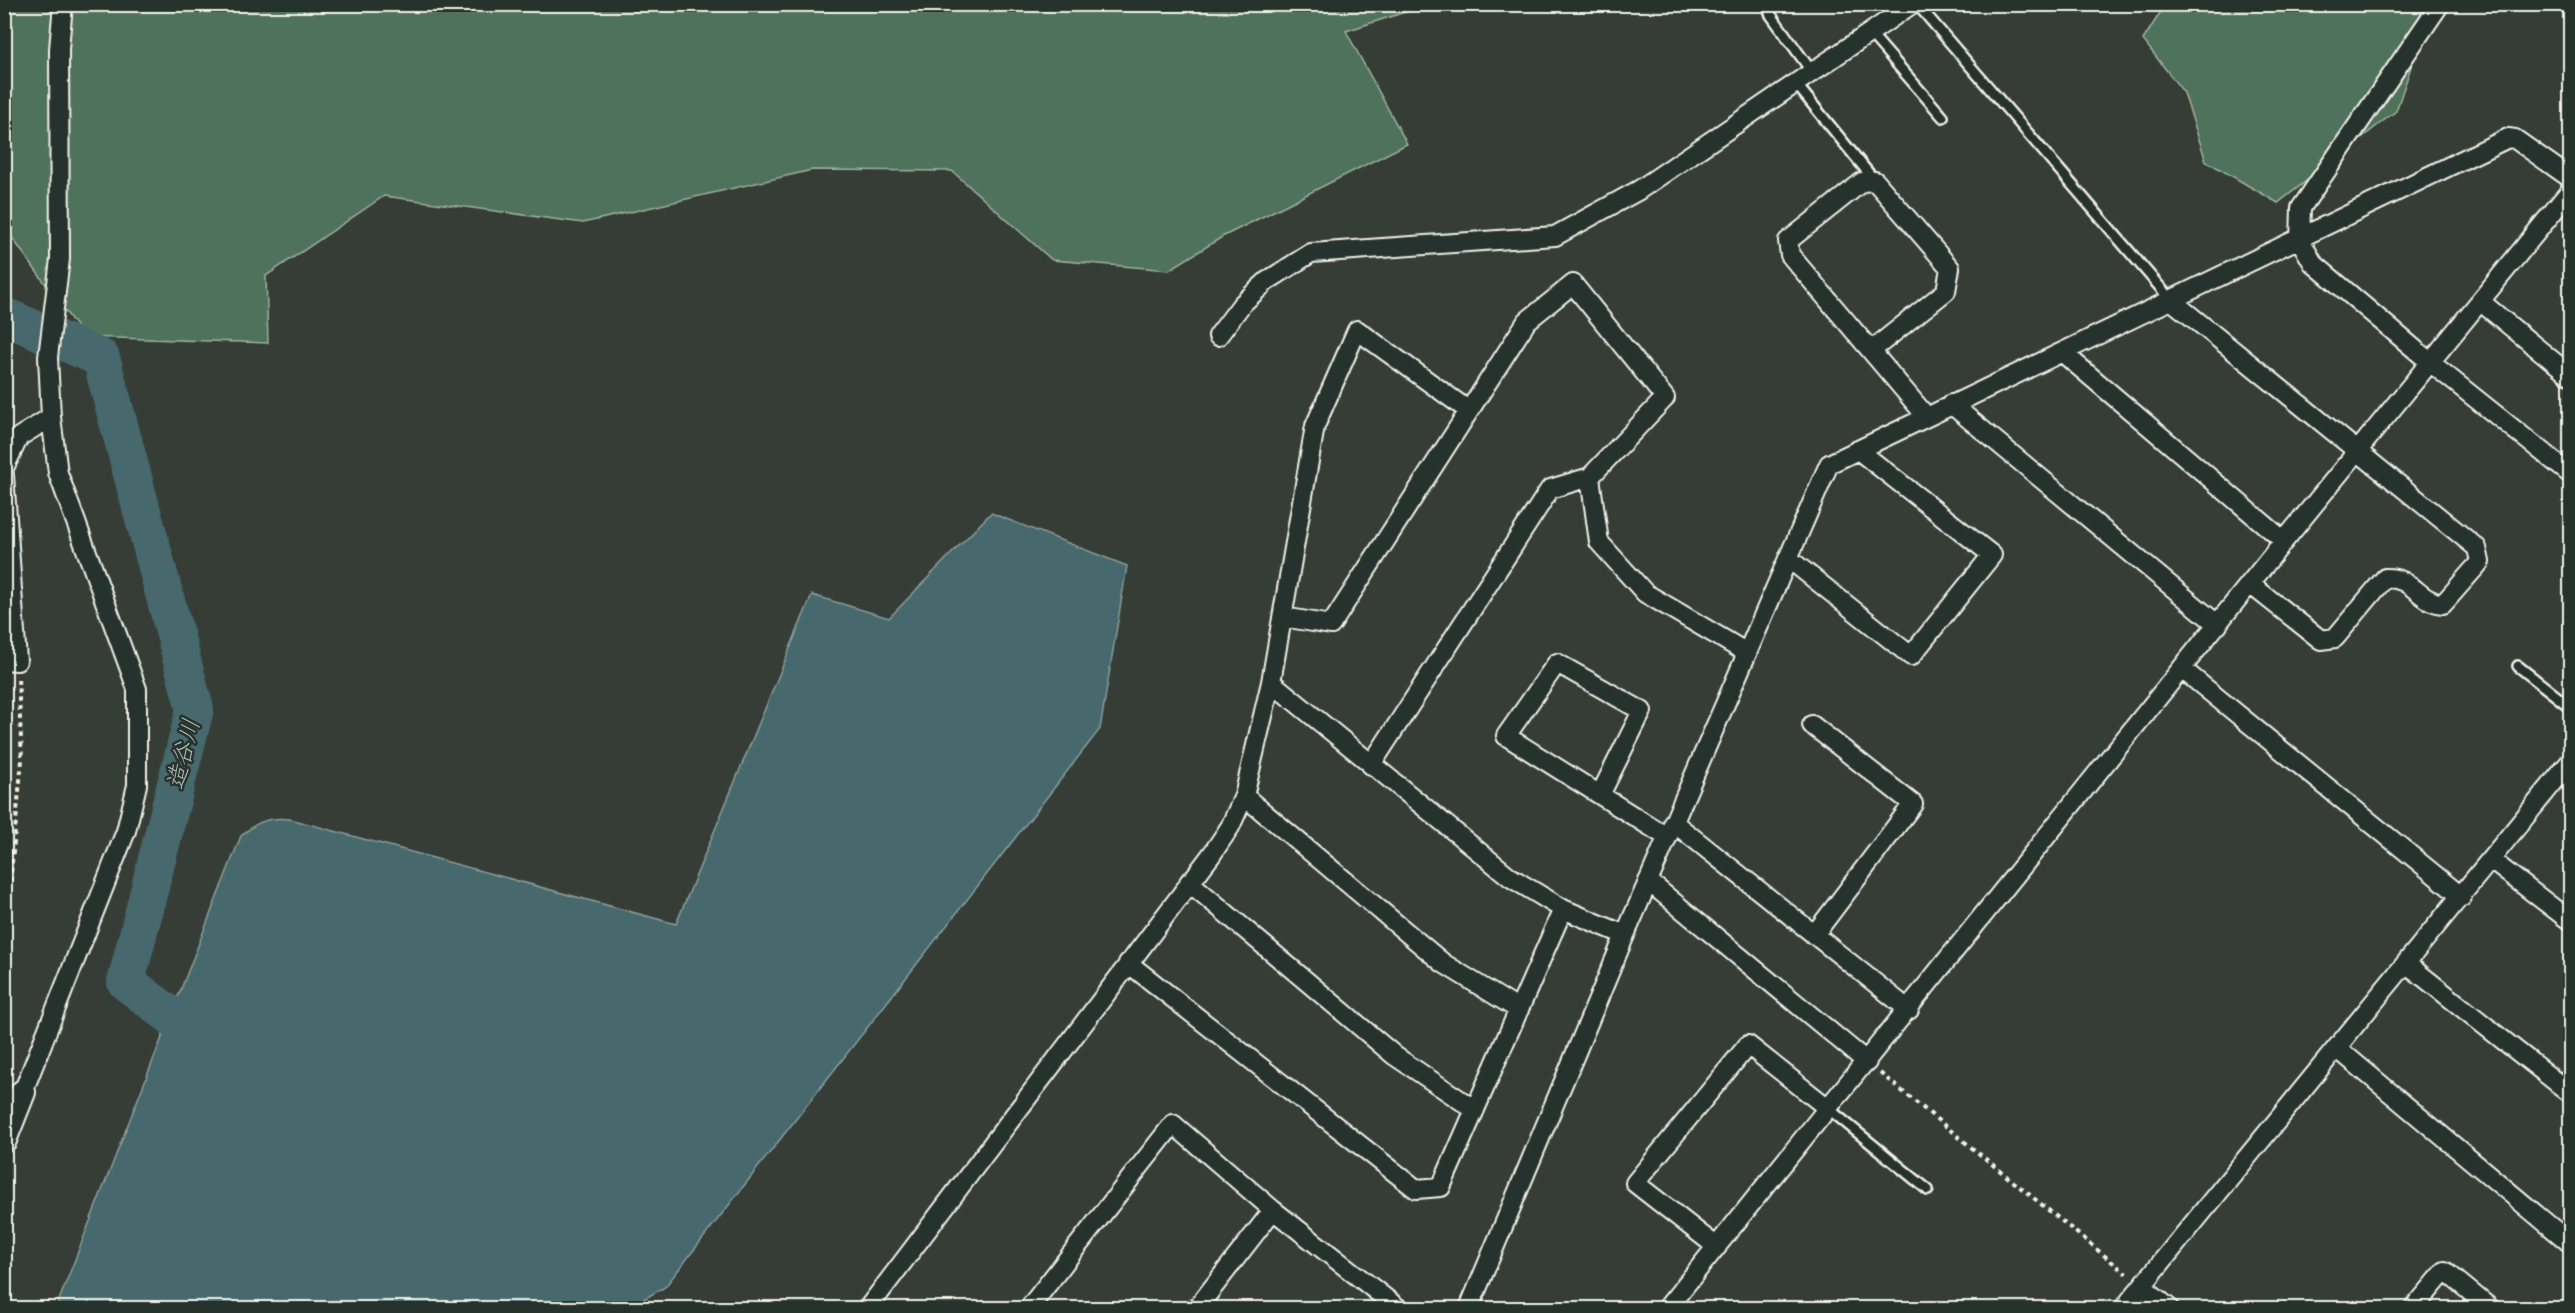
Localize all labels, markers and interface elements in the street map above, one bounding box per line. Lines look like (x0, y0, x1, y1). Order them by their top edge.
water label: 造谷川 (161, 716, 208, 793)

